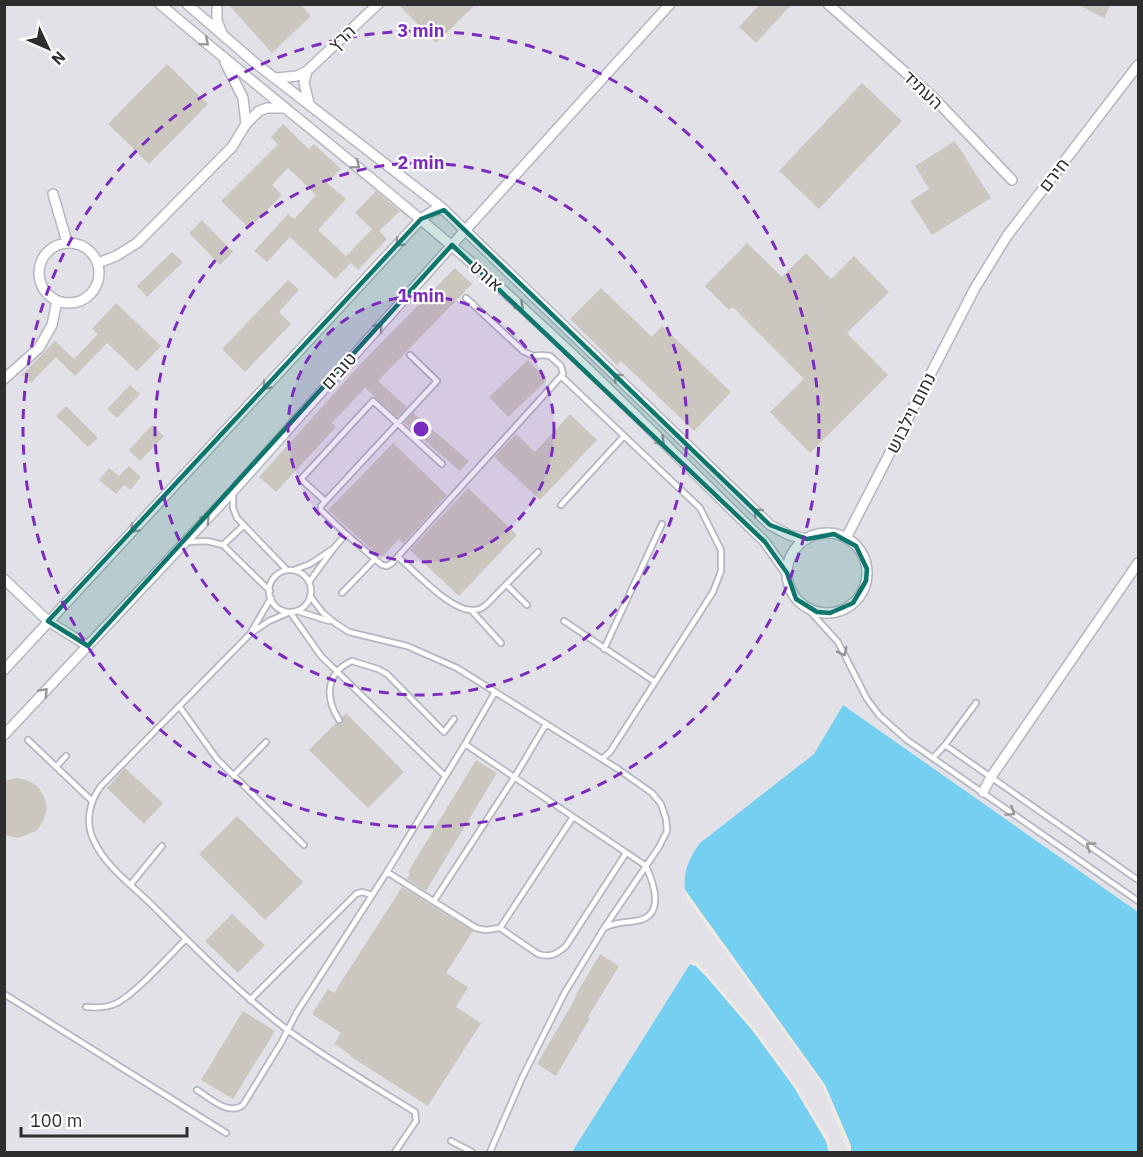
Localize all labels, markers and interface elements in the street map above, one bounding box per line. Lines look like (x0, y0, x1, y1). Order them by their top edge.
north arrow (18, 18, 78, 78)
street label: הרץ (323, 19, 360, 56)
text: 3 min (397, 19, 445, 42)
one-way arrow (198, 35, 209, 46)
text: N (48, 47, 70, 70)
street label: העתיד (898, 65, 948, 114)
text: 2 min (397, 151, 445, 174)
street label: חירם (1033, 153, 1074, 196)
one-way arrow (350, 158, 361, 169)
one-way arrow (395, 237, 406, 247)
street label: אורט (465, 255, 508, 296)
text: 1 min (397, 284, 445, 307)
one-way arrow (513, 299, 524, 310)
one-way arrow (372, 323, 383, 334)
street label: טובים (316, 347, 361, 394)
street label: נחום וילבוש (880, 369, 941, 457)
one-way arrow (613, 373, 623, 384)
one-way arrow (262, 380, 273, 390)
centre of rings (411, 419, 431, 439)
one-way arrow (654, 434, 664, 445)
one-way arrow (754, 509, 765, 520)
one-way arrow (199, 515, 210, 526)
one-way arrow (130, 523, 141, 533)
one-way arrow (835, 646, 847, 657)
one-way arrow (37, 688, 48, 699)
one-way arrow (1005, 805, 1016, 816)
one-way arrow (1086, 842, 1097, 853)
scale bar (21, 1100, 188, 1138)
text: 100 m (30, 1109, 82, 1132)

